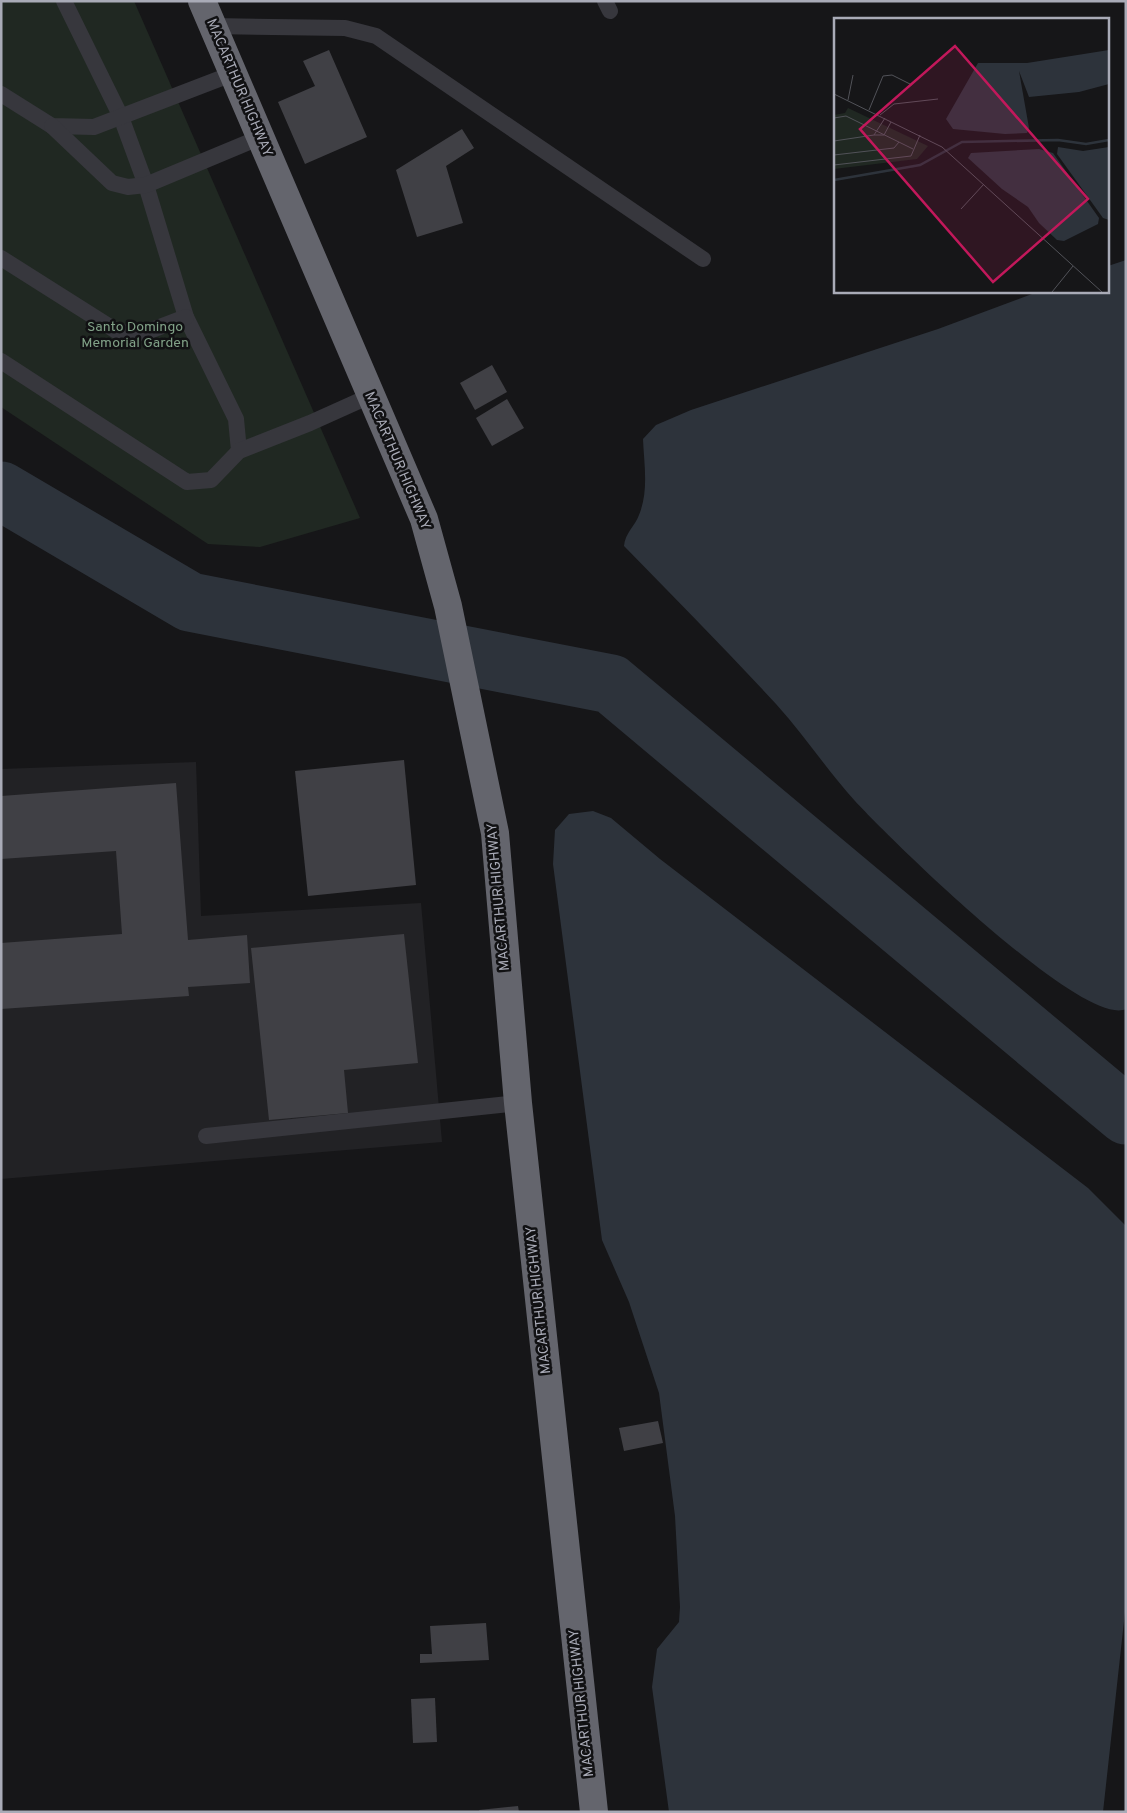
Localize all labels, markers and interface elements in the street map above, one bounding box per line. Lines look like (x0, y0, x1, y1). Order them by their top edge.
street label: MACARTHUR HIGHWAY (202, 16, 276, 160)
inset map (834, 18, 1110, 292)
park label: Santo Domingo Memorial Garden (81, 319, 189, 352)
street label: MACARTHUR HIGHWAY (360, 389, 434, 533)
street label: MACARTHUR HIGHWAY (484, 822, 514, 972)
street label: MACARTHUR HIGHWAY (523, 1225, 555, 1375)
street label: MACARTHUR HIGHWAY (566, 1628, 598, 1778)

